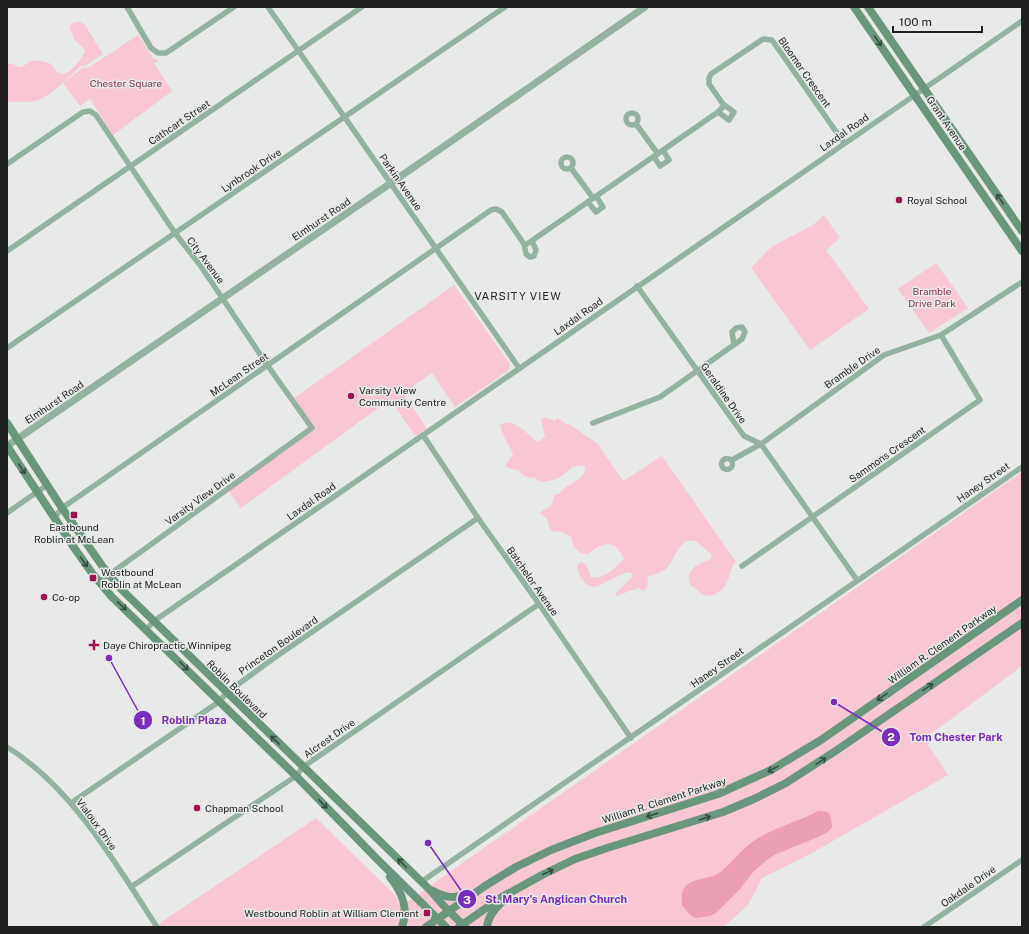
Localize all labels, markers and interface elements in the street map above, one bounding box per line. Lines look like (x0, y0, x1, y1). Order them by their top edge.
scale bar (893, 8, 982, 34)
text: 100 m (899, 15, 932, 29)
street label: Bloomer Crescent (776, 34, 834, 110)
one-way arrow (874, 35, 882, 46)
park label: Chester Square (90, 77, 163, 89)
street label: Grant Avenue (924, 94, 970, 153)
street label: Cathcart Street (146, 97, 212, 147)
street label: Laxdal Road (817, 111, 871, 153)
street label: Lynbrook Drive (219, 145, 283, 194)
street label: Parkin Avenue (377, 151, 425, 213)
place label: Royal School (907, 194, 968, 206)
one-way arrow (996, 194, 1004, 205)
street label: Elmhurst Road (289, 195, 353, 243)
marker: Royal School (894, 195, 904, 205)
street label: City Avenue (185, 234, 228, 286)
park label: Bramble Drive Park (908, 285, 956, 309)
district label: VARSITY VIEW (474, 290, 562, 302)
street label: Laxdal Road (551, 295, 605, 337)
street label: Bramble Drive (822, 343, 882, 391)
street label: McLean Street (208, 349, 270, 398)
street label: Geraldine Drive (699, 360, 750, 426)
street label: Elmhurst Road (22, 378, 86, 426)
place label: Varsity View Community Centre (359, 384, 446, 408)
marker: Varsity View Community Centre (346, 391, 356, 401)
street label: Sammons Crescent (847, 423, 927, 485)
street label: Haney Street (954, 459, 1012, 505)
one-way arrow (18, 463, 26, 474)
street label: Varsity View Drive (163, 468, 238, 527)
street label: Laxdal Road (284, 480, 338, 522)
marker: Eastbound Roblin at McLean (69, 510, 79, 520)
place label: Eastbound Roblin at McLean (34, 521, 114, 545)
street label: Batchelor Avenue (505, 544, 562, 618)
one-way arrow (80, 556, 88, 567)
place label: Westbound Roblin at McLean (101, 566, 181, 590)
marker: Westbound Roblin at McLean (88, 573, 98, 583)
place label: Co-op (52, 591, 80, 603)
marker: Co-op (39, 592, 49, 602)
one-way arrow (117, 601, 127, 611)
street label: William R. Clement Parkway (885, 602, 999, 686)
street label: Princeton Boulevard (236, 613, 320, 677)
marker: Daye Chiropractic Winnipeg (88, 639, 100, 651)
place label: Daye Chiropractic Winnipeg (103, 639, 232, 651)
street label: Haney Street (688, 644, 746, 690)
street label: Roblin Boulevard (204, 657, 270, 721)
one-way arrow (179, 661, 189, 671)
one-way arrow (922, 683, 933, 691)
one-way arrow (876, 693, 887, 702)
callout: Roblin Plaza (133, 709, 234, 732)
text: 1 (140, 714, 146, 728)
text: Roblin Plaza (162, 714, 226, 726)
street label: Alcrest Drive (301, 716, 357, 760)
callout: Tom Chester Park (881, 725, 1010, 748)
text: 2 (887, 730, 895, 744)
text: Tom Chester Park (909, 731, 1003, 743)
one-way arrow (271, 736, 281, 745)
one-way arrow (815, 757, 826, 765)
one-way arrow (767, 766, 779, 773)
street label: William R. Clement Parkway (600, 774, 728, 826)
street label: Vialoux Drive (74, 796, 120, 852)
one-way arrow (318, 799, 328, 809)
place label: Chapman School (205, 802, 284, 814)
marker: Chapman School (192, 803, 202, 813)
one-way arrow (646, 812, 659, 819)
one-way arrow (699, 814, 711, 822)
one-way arrow (397, 858, 407, 868)
street label: Oakdale Drive (938, 862, 998, 909)
one-way arrow (542, 868, 554, 875)
callout: St. Mary's Anglican Church (457, 888, 635, 911)
text: 3 (463, 893, 471, 907)
text: St. Mary's Anglican Church (485, 893, 627, 905)
place label: Westbound Roblin at William Clement (244, 907, 419, 919)
marker: Westbound Roblin at William Clement (422, 908, 432, 918)

